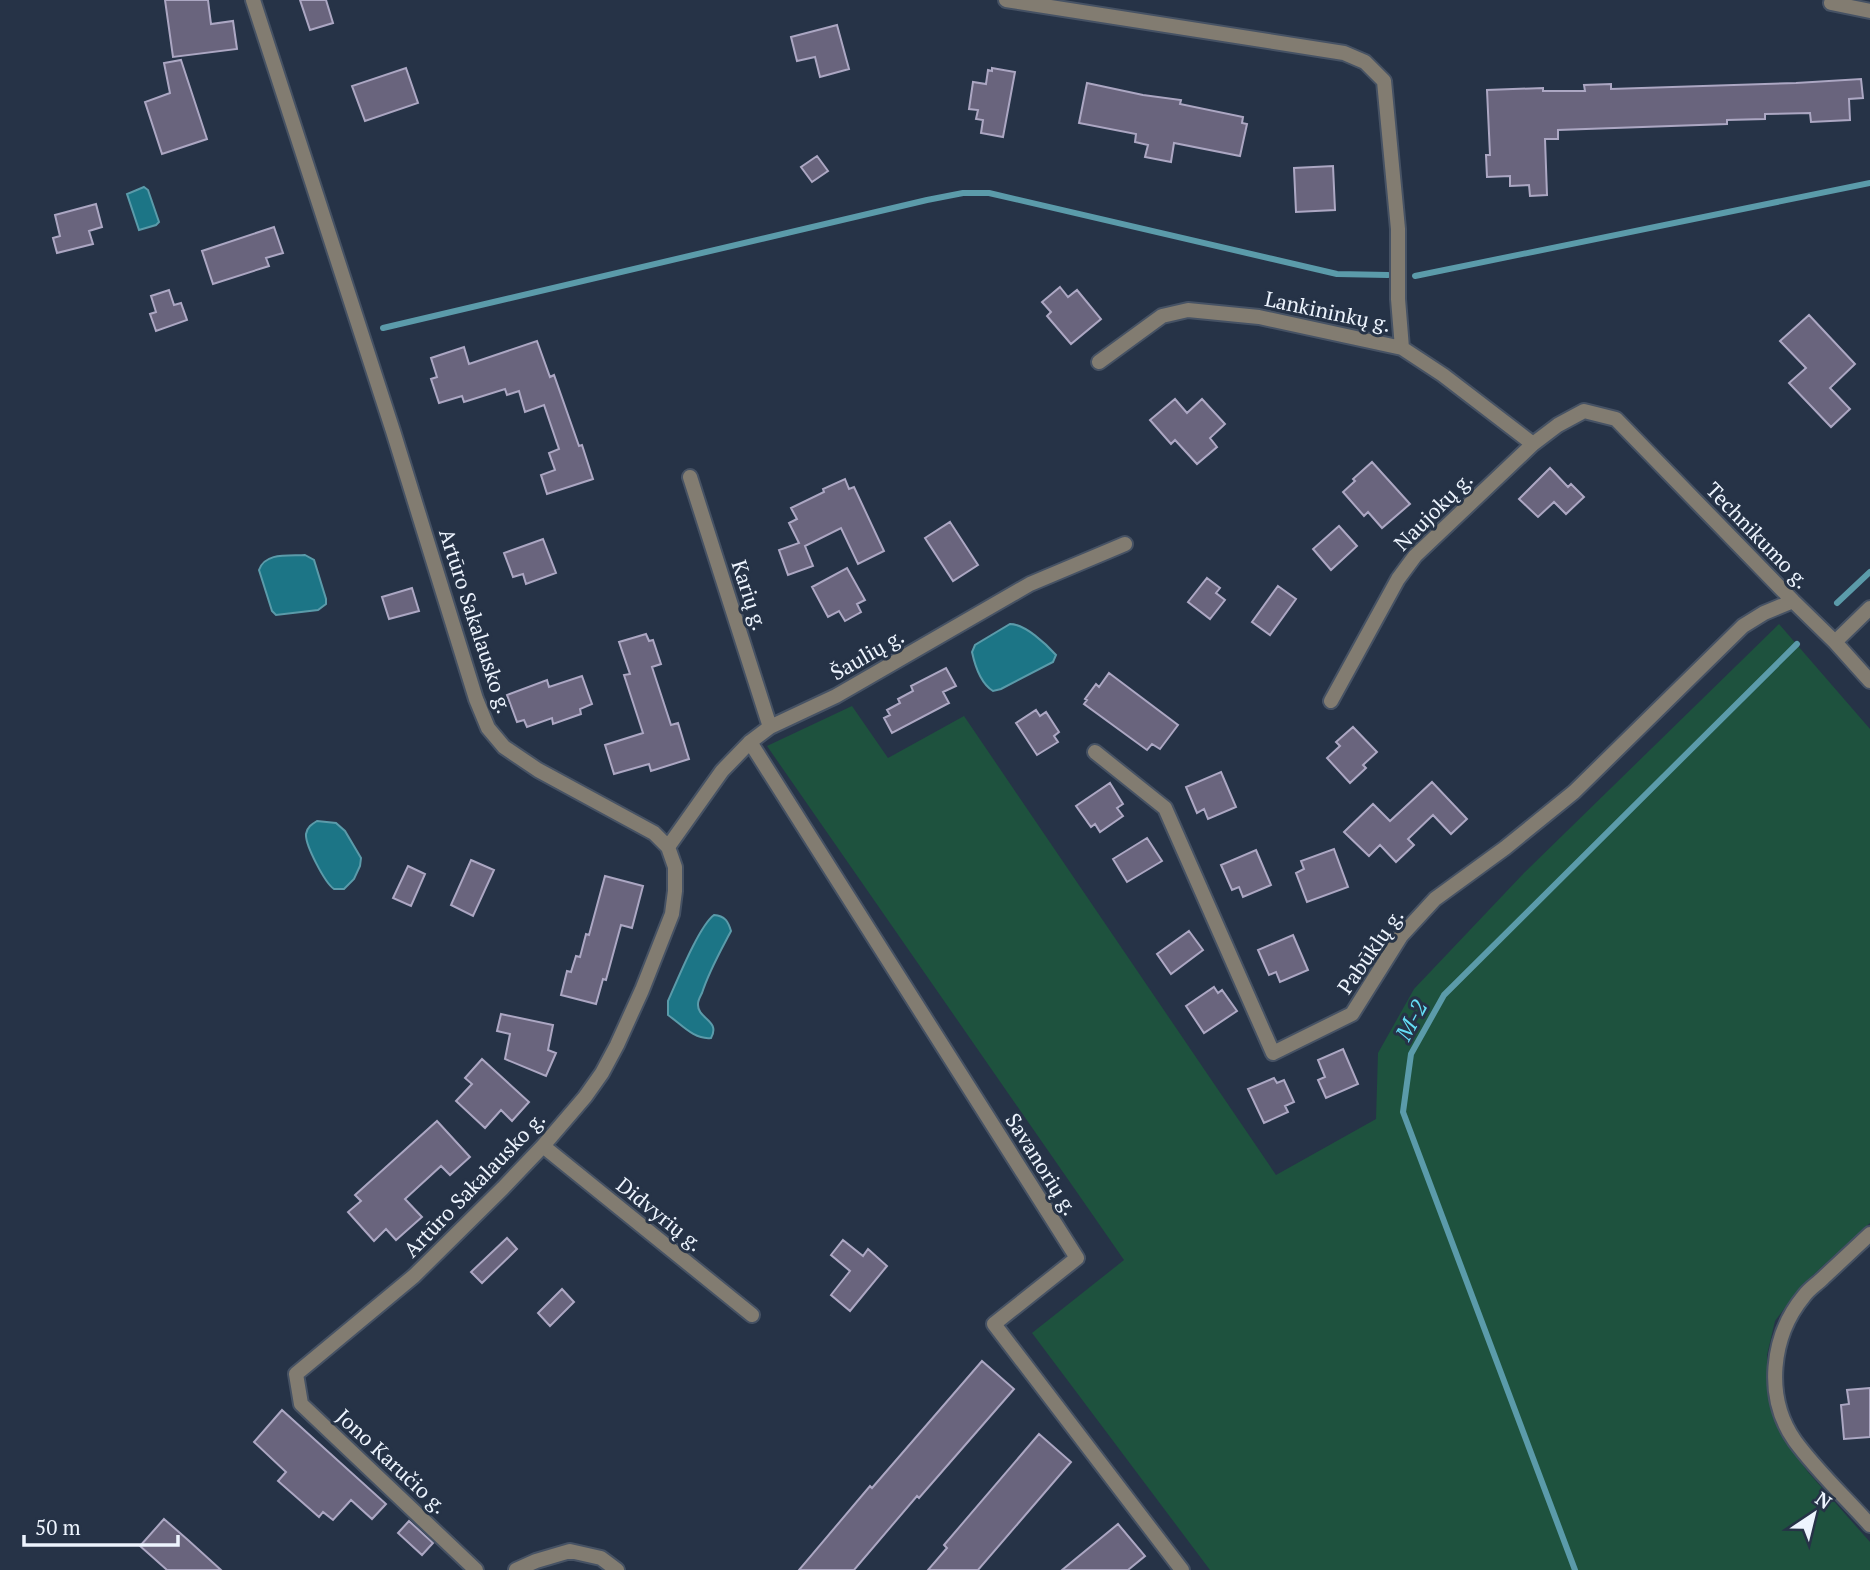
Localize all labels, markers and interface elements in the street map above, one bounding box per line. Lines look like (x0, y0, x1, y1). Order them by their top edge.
street label: Lankininkų g. (1263, 284, 1393, 338)
street label: Naujokų g. (1388, 466, 1478, 556)
street label: Technikumo g. (1700, 476, 1816, 594)
street label: Artūro Sakalausko g. (433, 525, 519, 717)
street label: Karių g. (725, 556, 775, 634)
street label: Šaulių g. (825, 622, 909, 686)
street label: Pabūklų g. (1330, 903, 1410, 999)
water label: M-2 (1387, 994, 1434, 1047)
street label: Artūro Sakalausko g. (397, 1105, 551, 1263)
street label: Savanorių g. (999, 1108, 1085, 1220)
street label: Didvyrių g. (611, 1171, 709, 1257)
street label: Jono Karučio g. (331, 1402, 453, 1520)
north arrow (1779, 1479, 1849, 1549)
text: N (1811, 1485, 1838, 1514)
scale bar (24, 1504, 178, 1548)
text: 50 m (35, 1513, 81, 1541)

